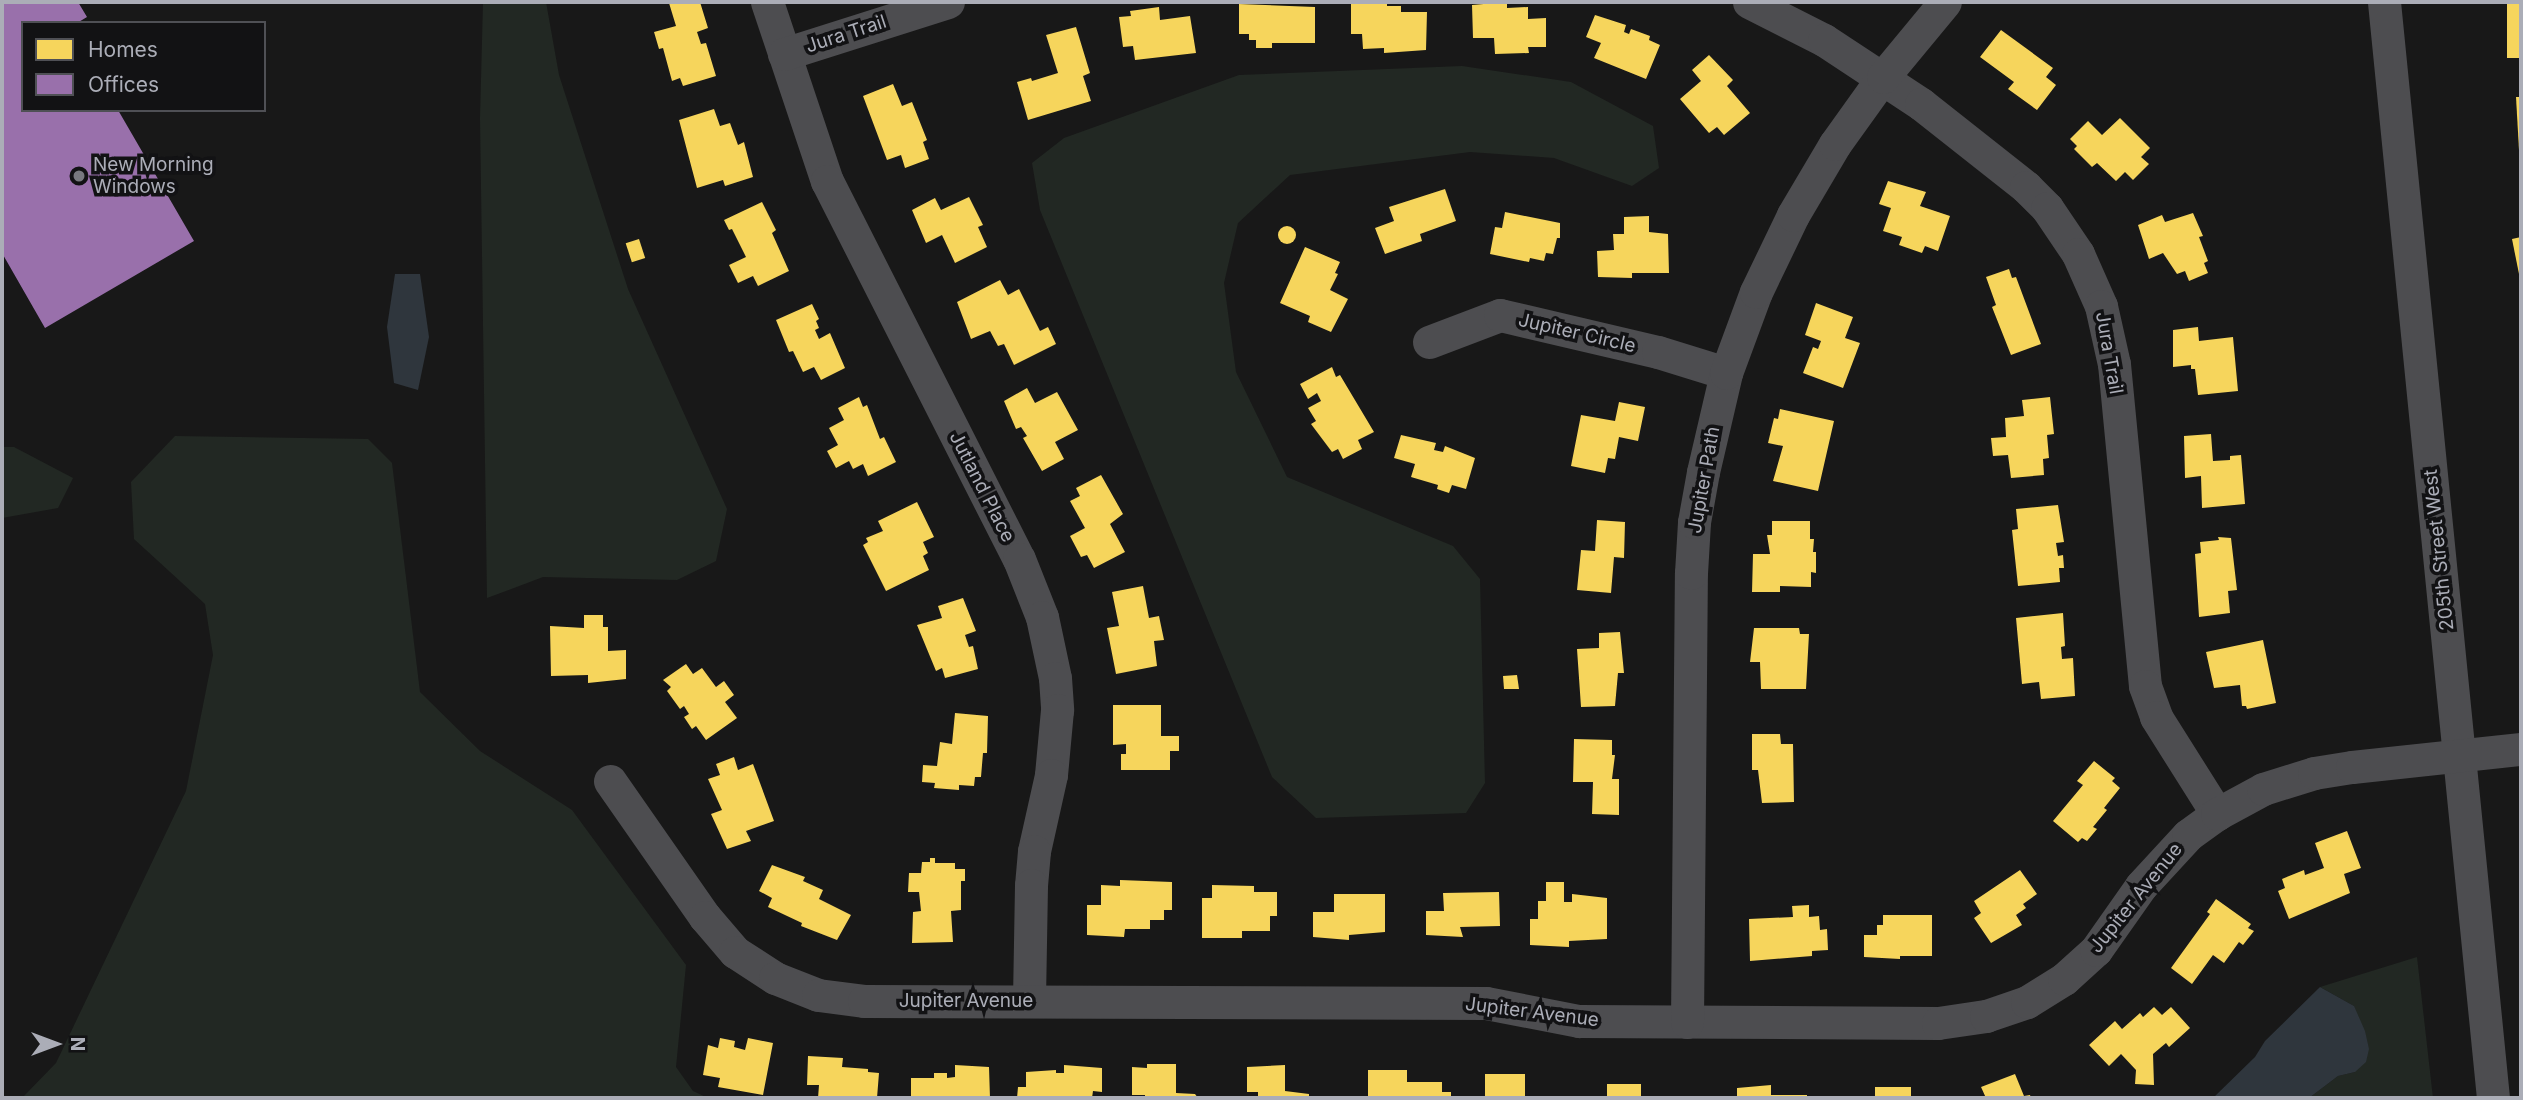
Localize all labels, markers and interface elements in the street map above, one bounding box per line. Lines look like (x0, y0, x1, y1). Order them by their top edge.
street label: Jura Trail (803, 10, 889, 58)
legend (21, 21, 266, 112)
text: Homes (88, 37, 158, 62)
text: Offices (88, 72, 159, 97)
place label: New Morning Windows (93, 154, 214, 198)
marker: New Morning Windows (71, 168, 87, 184)
street label: Jupiter Circle (1516, 308, 1638, 358)
street label: Jura Trail (2091, 310, 2127, 396)
street label: Jupiter Path (1683, 425, 1725, 535)
street label: Jutland Place (944, 428, 1020, 546)
street label: 205th Street West (2419, 468, 2459, 632)
street label: Jupiter Avenue (2085, 839, 2187, 957)
street label: Jupiter Avenue (899, 990, 1033, 1012)
street label: Jupiter Avenue (1464, 992, 1600, 1032)
north arrow (21, 1009, 91, 1079)
text: N (66, 1037, 89, 1051)

